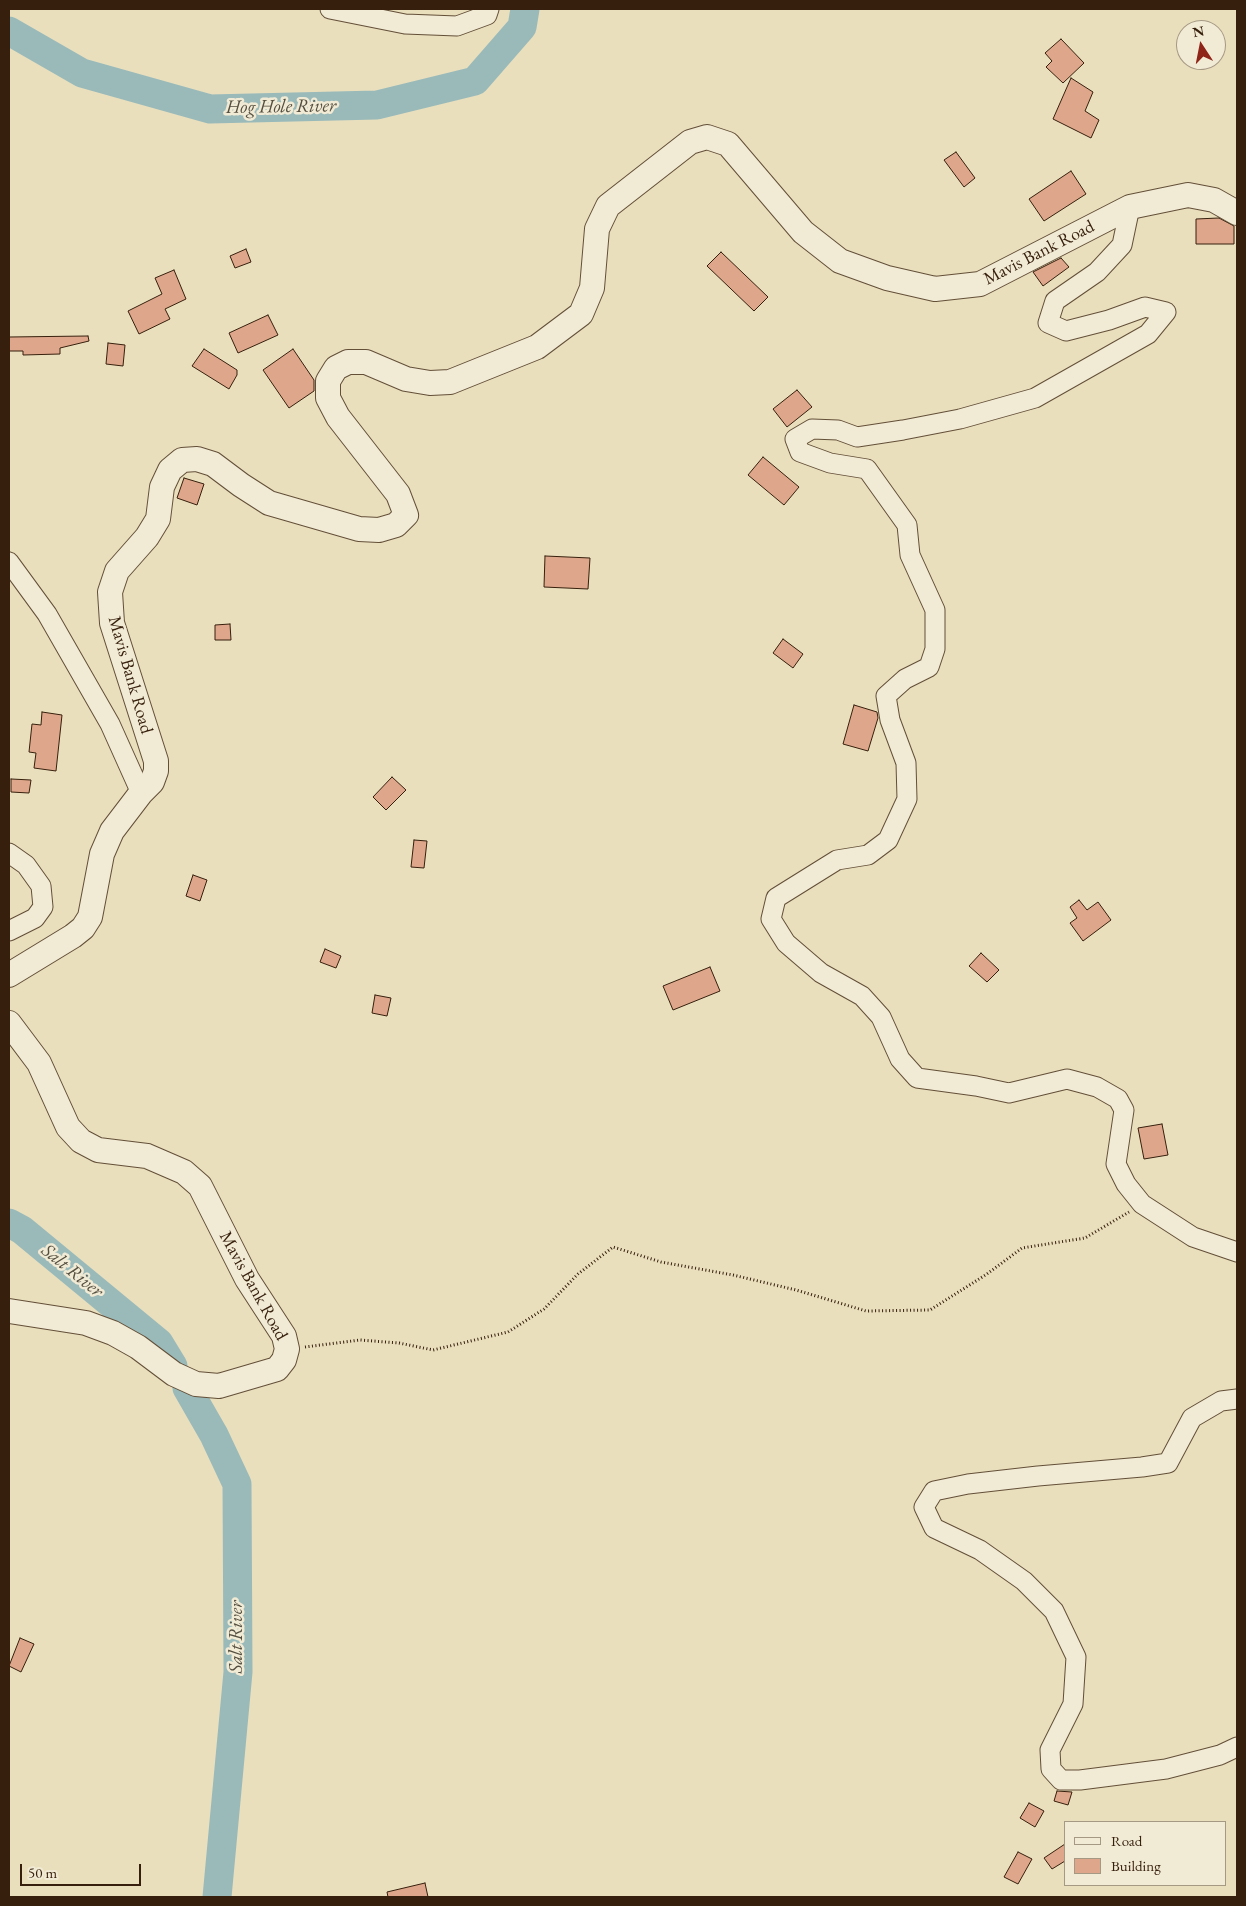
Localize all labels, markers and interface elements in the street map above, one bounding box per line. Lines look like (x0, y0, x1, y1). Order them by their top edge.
north arrow (1176, 20, 1226, 70)
text: N (1191, 21, 1206, 41)
water label: Hog Hole River (226, 95, 336, 119)
street label: Mavis Bank Road (980, 216, 1098, 290)
street label: Mavis Bank Road (103, 614, 157, 736)
street label: Mavis Bank Road (214, 1228, 292, 1344)
water label: Salt River (37, 1239, 107, 1303)
water label: Salt River (226, 1601, 248, 1673)
legend (1064, 1821, 1226, 1886)
text: Road (1111, 1831, 1142, 1850)
scale bar (22, 1854, 144, 1886)
text: Building (1111, 1856, 1161, 1875)
text: 50 m (28, 1863, 57, 1882)

